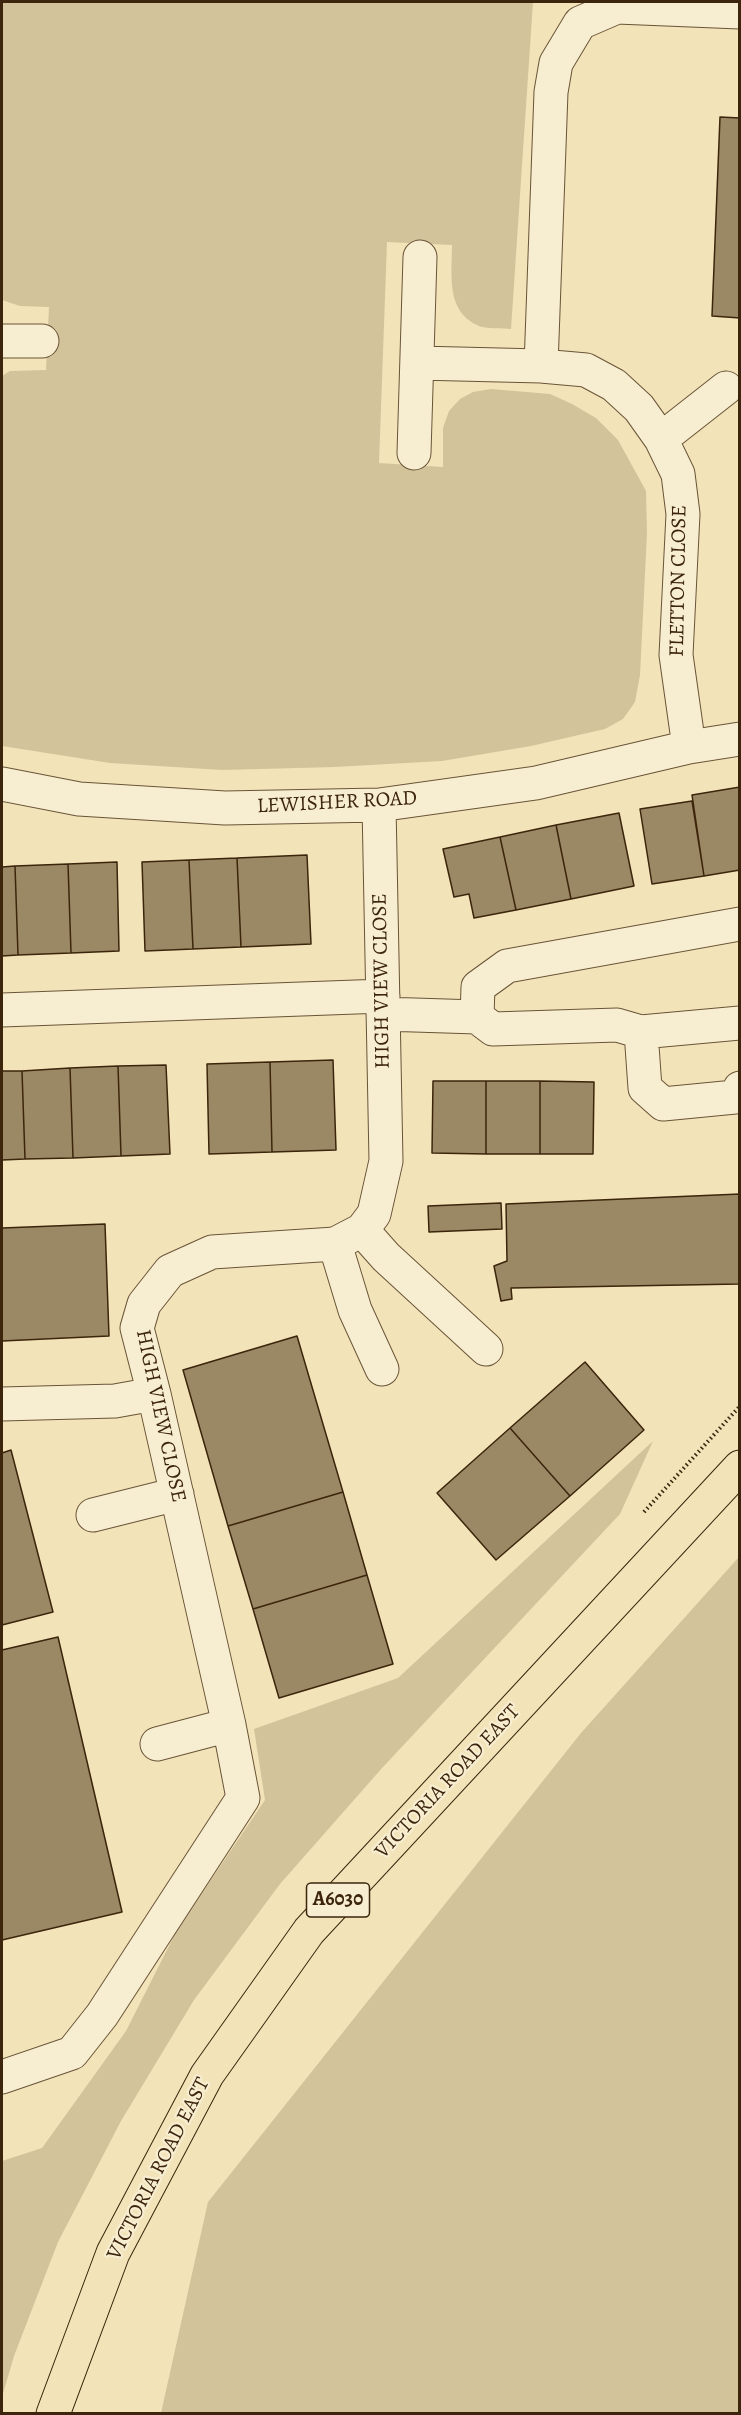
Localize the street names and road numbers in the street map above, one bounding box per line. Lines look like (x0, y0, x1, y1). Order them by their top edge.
street label: FLETTON CLOSE (665, 505, 693, 657)
street label: LEWISHER ROAD (256, 786, 418, 820)
street label: HIGH VIEW CLOSE (368, 893, 396, 1069)
street label: HIGH VIEW CLOSE (129, 1327, 191, 1505)
street label: VICTORIA ROAD EAST (370, 1700, 526, 1864)
road number: A6030 (306, 1883, 370, 1917)
street label: VICTORIA ROAD EAST (102, 2074, 216, 2264)

